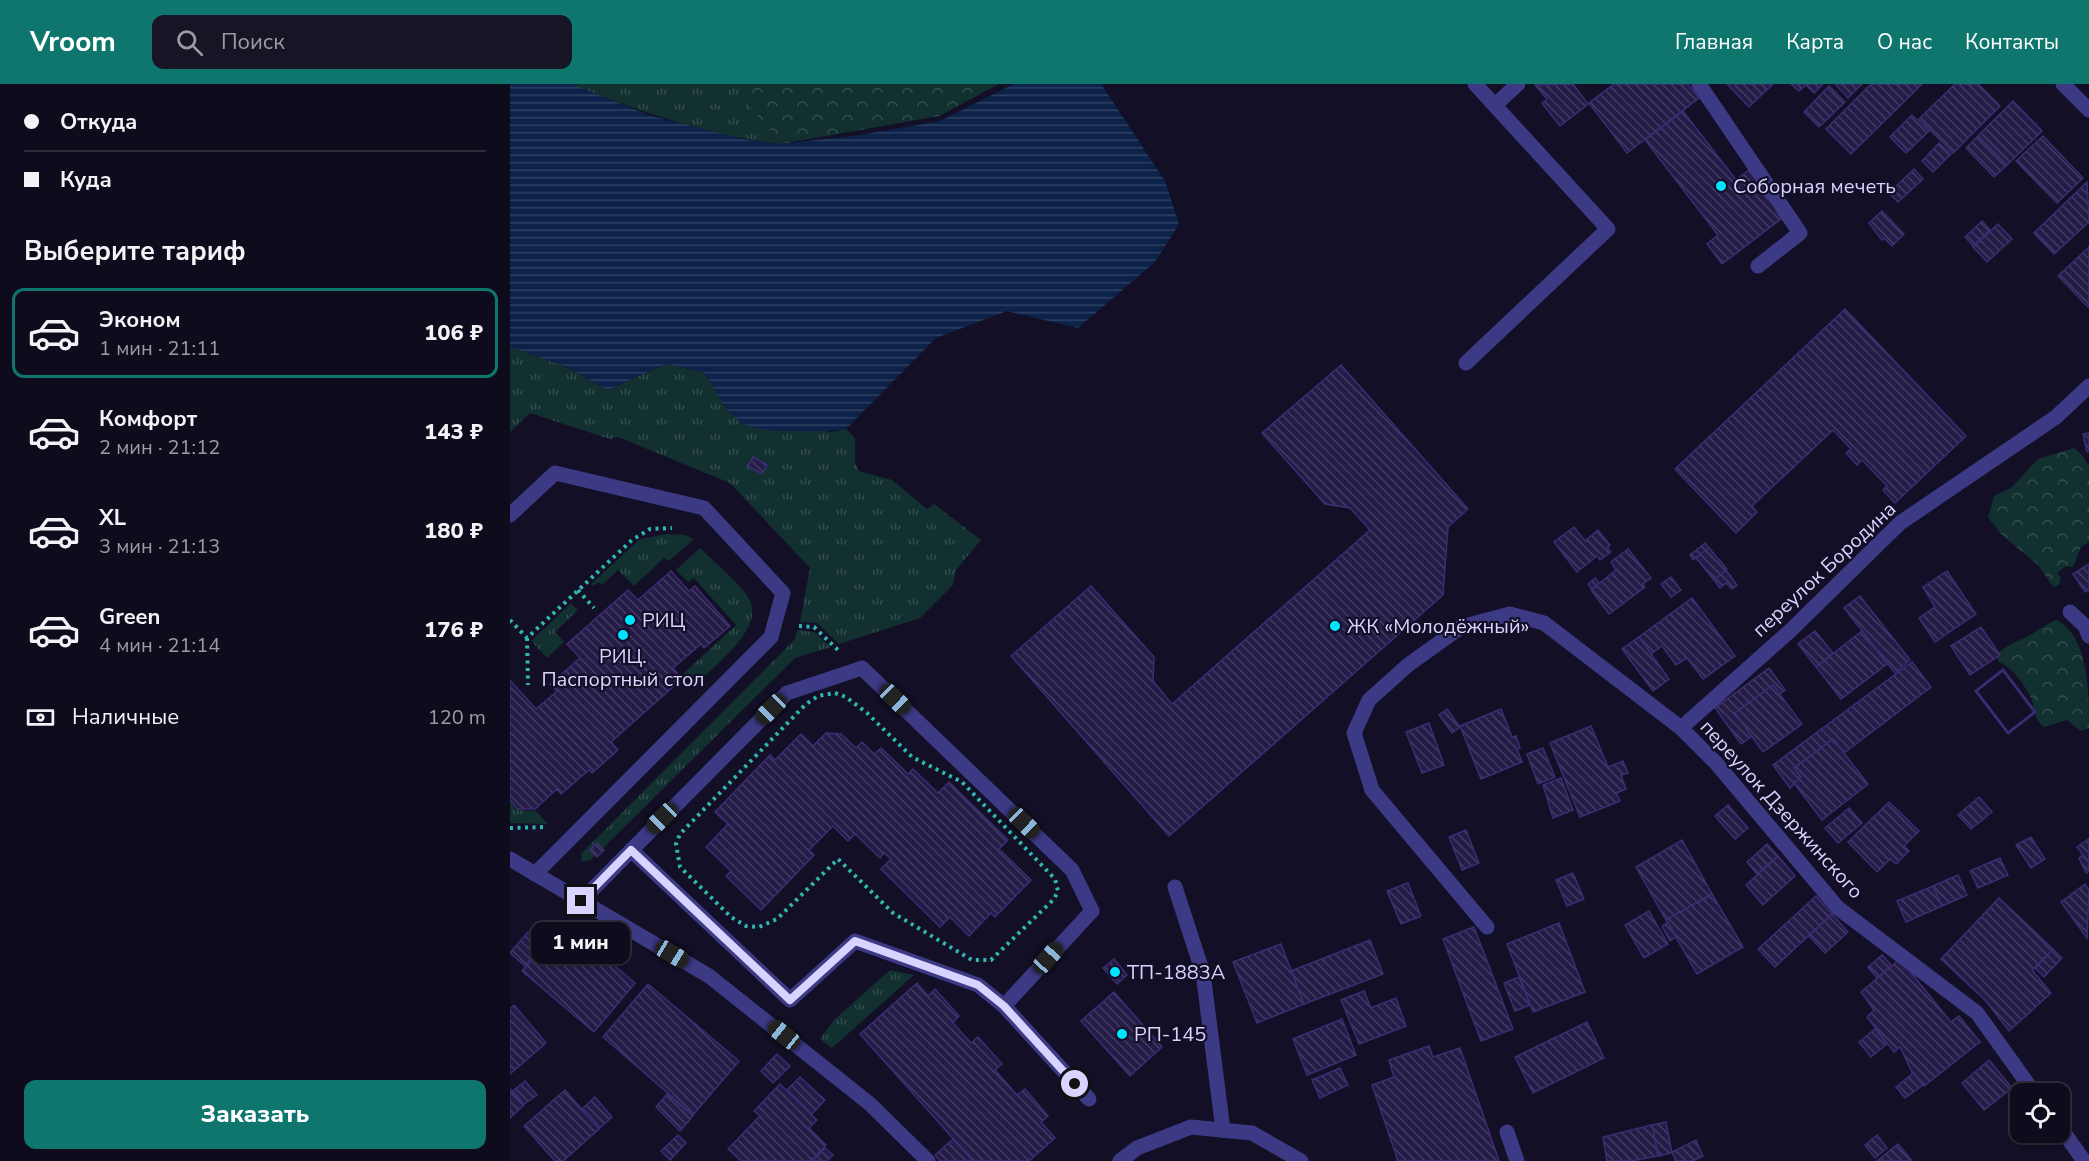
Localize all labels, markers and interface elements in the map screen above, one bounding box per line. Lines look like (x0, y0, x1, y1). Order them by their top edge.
search box (152, 15, 572, 69)
text: Vroom (30, 23, 116, 61)
icon: search (173, 26, 206, 59)
text: Поиск (221, 27, 285, 57)
text: Главная (1675, 28, 1753, 56)
text: Карта (1786, 28, 1844, 56)
text: О нас (1877, 28, 1932, 56)
text: Контакты (1965, 28, 2059, 56)
text: Откуда (60, 107, 137, 137)
text: Куда (60, 165, 112, 195)
place label: Соборная мечеть (1733, 173, 1896, 200)
marker: Соборная мечеть (1714, 179, 1728, 193)
text: Выберите тариф (24, 233, 246, 270)
text: Эконом (99, 305, 181, 335)
icon: car (27, 306, 81, 360)
text: 106 ₽ (424, 318, 483, 348)
text: 1 мин · 21:11 (99, 335, 220, 362)
text: Комфорт (99, 404, 197, 434)
icon: car (27, 405, 81, 459)
text: 143 ₽ (424, 417, 483, 447)
text: 2 мин · 21:12 (99, 434, 220, 461)
street label: переулок Бородина (1747, 496, 1902, 643)
text: XL (99, 503, 126, 533)
icon: car (27, 504, 81, 558)
text: 180 ₽ (424, 516, 483, 546)
text: 3 мин · 21:13 (99, 533, 220, 560)
text: Green (99, 602, 160, 632)
icon: car (27, 603, 81, 657)
place label: РИЦ (642, 607, 685, 634)
marker: РИЦ (623, 613, 637, 627)
place label: ЖК «Молодёжный» (1347, 613, 1529, 640)
text: 176 ₽ (424, 615, 483, 645)
marker: ЖК «Молодёжный» (1328, 619, 1342, 633)
marker: РИЦ. Паспортный стол (616, 628, 630, 642)
text: 4 мин · 21:14 (99, 632, 220, 659)
place label: РИЦ. Паспортный стол (541, 643, 705, 693)
car (876, 680, 914, 718)
car (752, 690, 790, 728)
icon: cash (24, 701, 57, 734)
text: Наличные (72, 702, 179, 732)
text: 120 m (428, 704, 486, 731)
street label: переулок Дзержинского (1694, 714, 1869, 905)
car (643, 799, 681, 837)
car (1005, 804, 1043, 842)
route end (567, 887, 594, 914)
callout: 1 мин (532, 922, 631, 964)
text: 1 мин (552, 929, 609, 956)
car (652, 937, 692, 971)
car (1029, 939, 1067, 977)
place label: ТП-1883А (1127, 959, 1226, 986)
marker: ТП-1883А (1108, 965, 1122, 979)
car (764, 1017, 804, 1053)
place label: РП-145 (1134, 1021, 1206, 1048)
marker: РП-145 (1115, 1027, 1129, 1041)
route start (1061, 1070, 1088, 1097)
button: Заказать (24, 1080, 486, 1149)
map controls (2010, 1083, 2070, 1143)
button: locate (2010, 1083, 2070, 1143)

